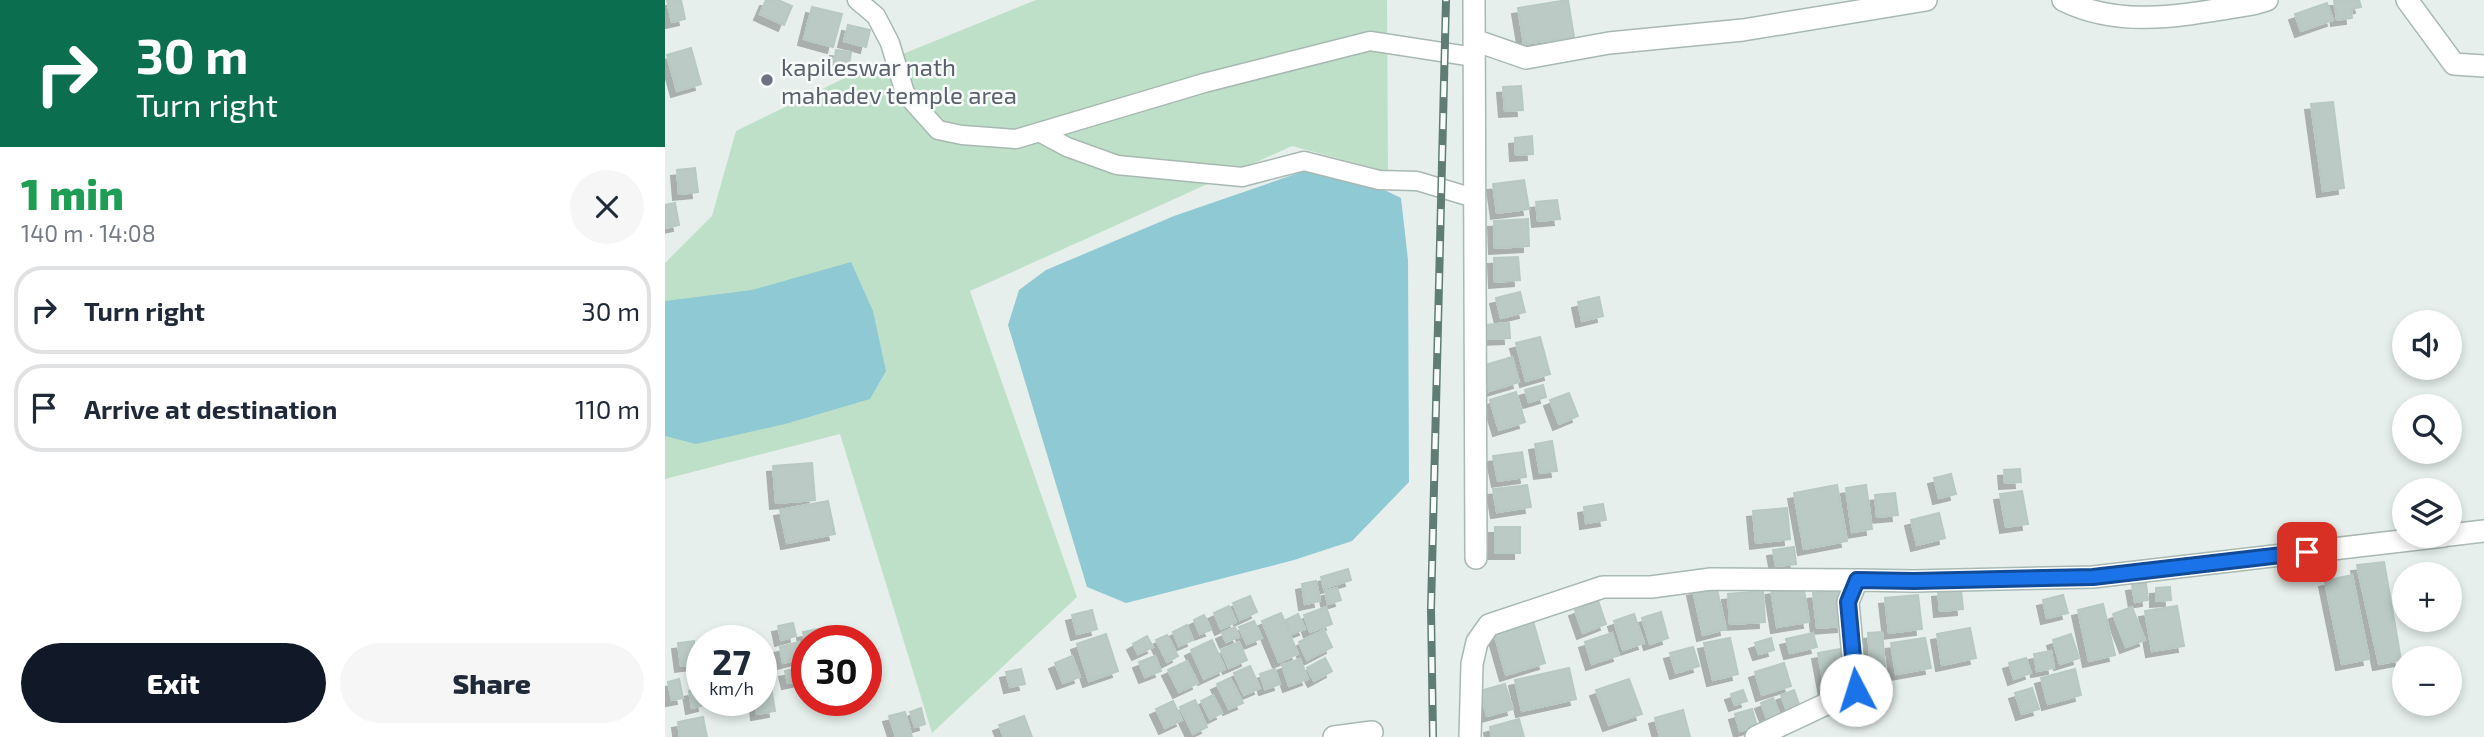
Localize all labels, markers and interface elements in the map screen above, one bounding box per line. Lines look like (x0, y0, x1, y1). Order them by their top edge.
text: 30 m (136, 25, 248, 84)
icon: right (21, 28, 112, 119)
place label: kapileswar nath mahadev temple area (781, 52, 1017, 109)
marker: kapileswar nath mahadev temple area (759, 72, 775, 88)
text: Turn right (136, 85, 278, 123)
text: 1 min (21, 168, 124, 218)
button: close (570, 170, 644, 244)
text: 140 m · 14:08 (21, 219, 156, 247)
icon: right (25, 291, 63, 329)
text: Turn right (84, 295, 205, 326)
text: 30 m (581, 295, 640, 326)
map controls (2392, 310, 2462, 716)
button: sound (2392, 310, 2462, 380)
icon: arrive (25, 389, 63, 427)
text: Arrive at destination (84, 393, 337, 424)
text: 110 m (575, 393, 640, 424)
button: search (2392, 394, 2462, 464)
button: layers (2392, 478, 2462, 548)
pin (2277, 522, 2337, 582)
icon: arrive (2288, 533, 2326, 571)
button: + (2392, 562, 2462, 632)
speed limit sign: 30 (791, 625, 882, 716)
text: 27 (712, 640, 751, 682)
button: Exit (21, 643, 326, 723)
button: Share (340, 643, 644, 723)
button: − (2392, 646, 2462, 716)
position arrow (1819, 653, 1893, 727)
text: km/h (709, 677, 754, 699)

